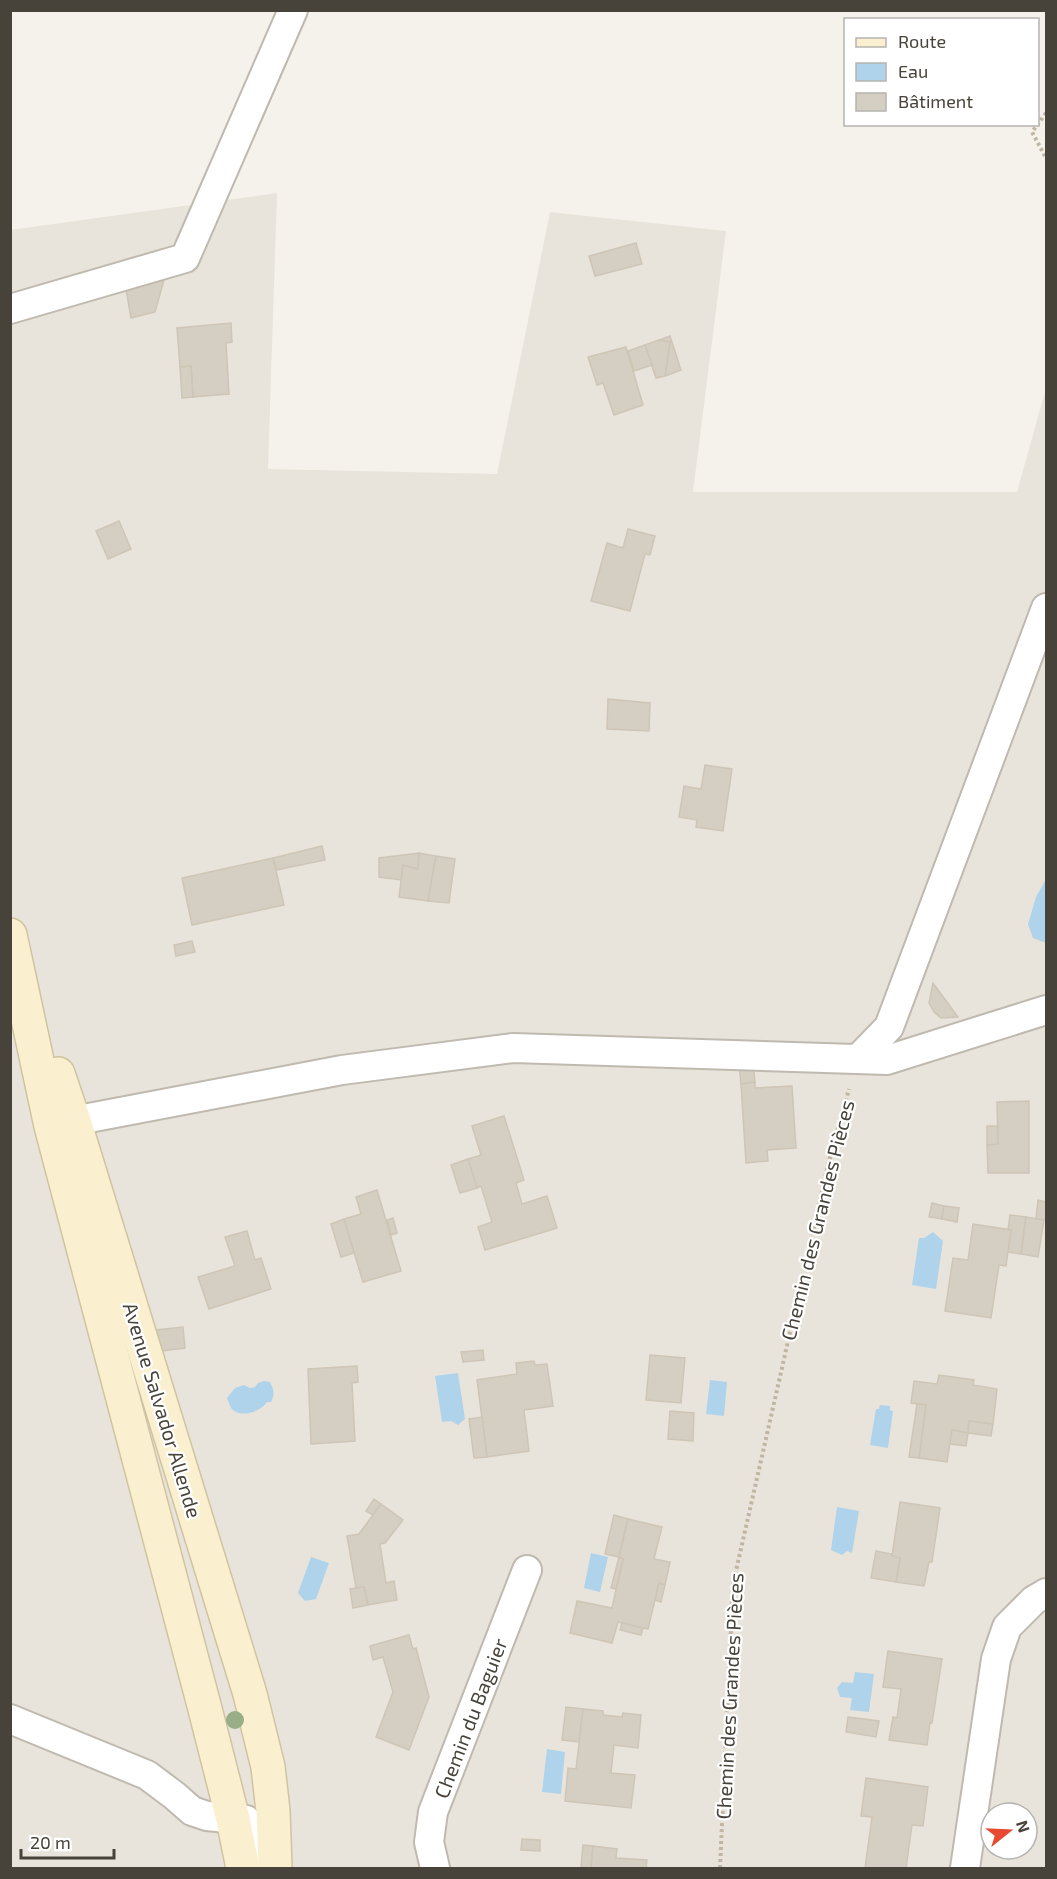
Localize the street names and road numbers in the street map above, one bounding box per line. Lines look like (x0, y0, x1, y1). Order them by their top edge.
street label: Chemin des Grandes Pièces (775, 1097, 859, 1343)
street label: Avenue Salvador Allende (119, 1299, 207, 1521)
street label: Chemin des Grandes Pièces (711, 1572, 747, 1820)
street label: Chemin du Baguier (428, 1635, 512, 1801)

